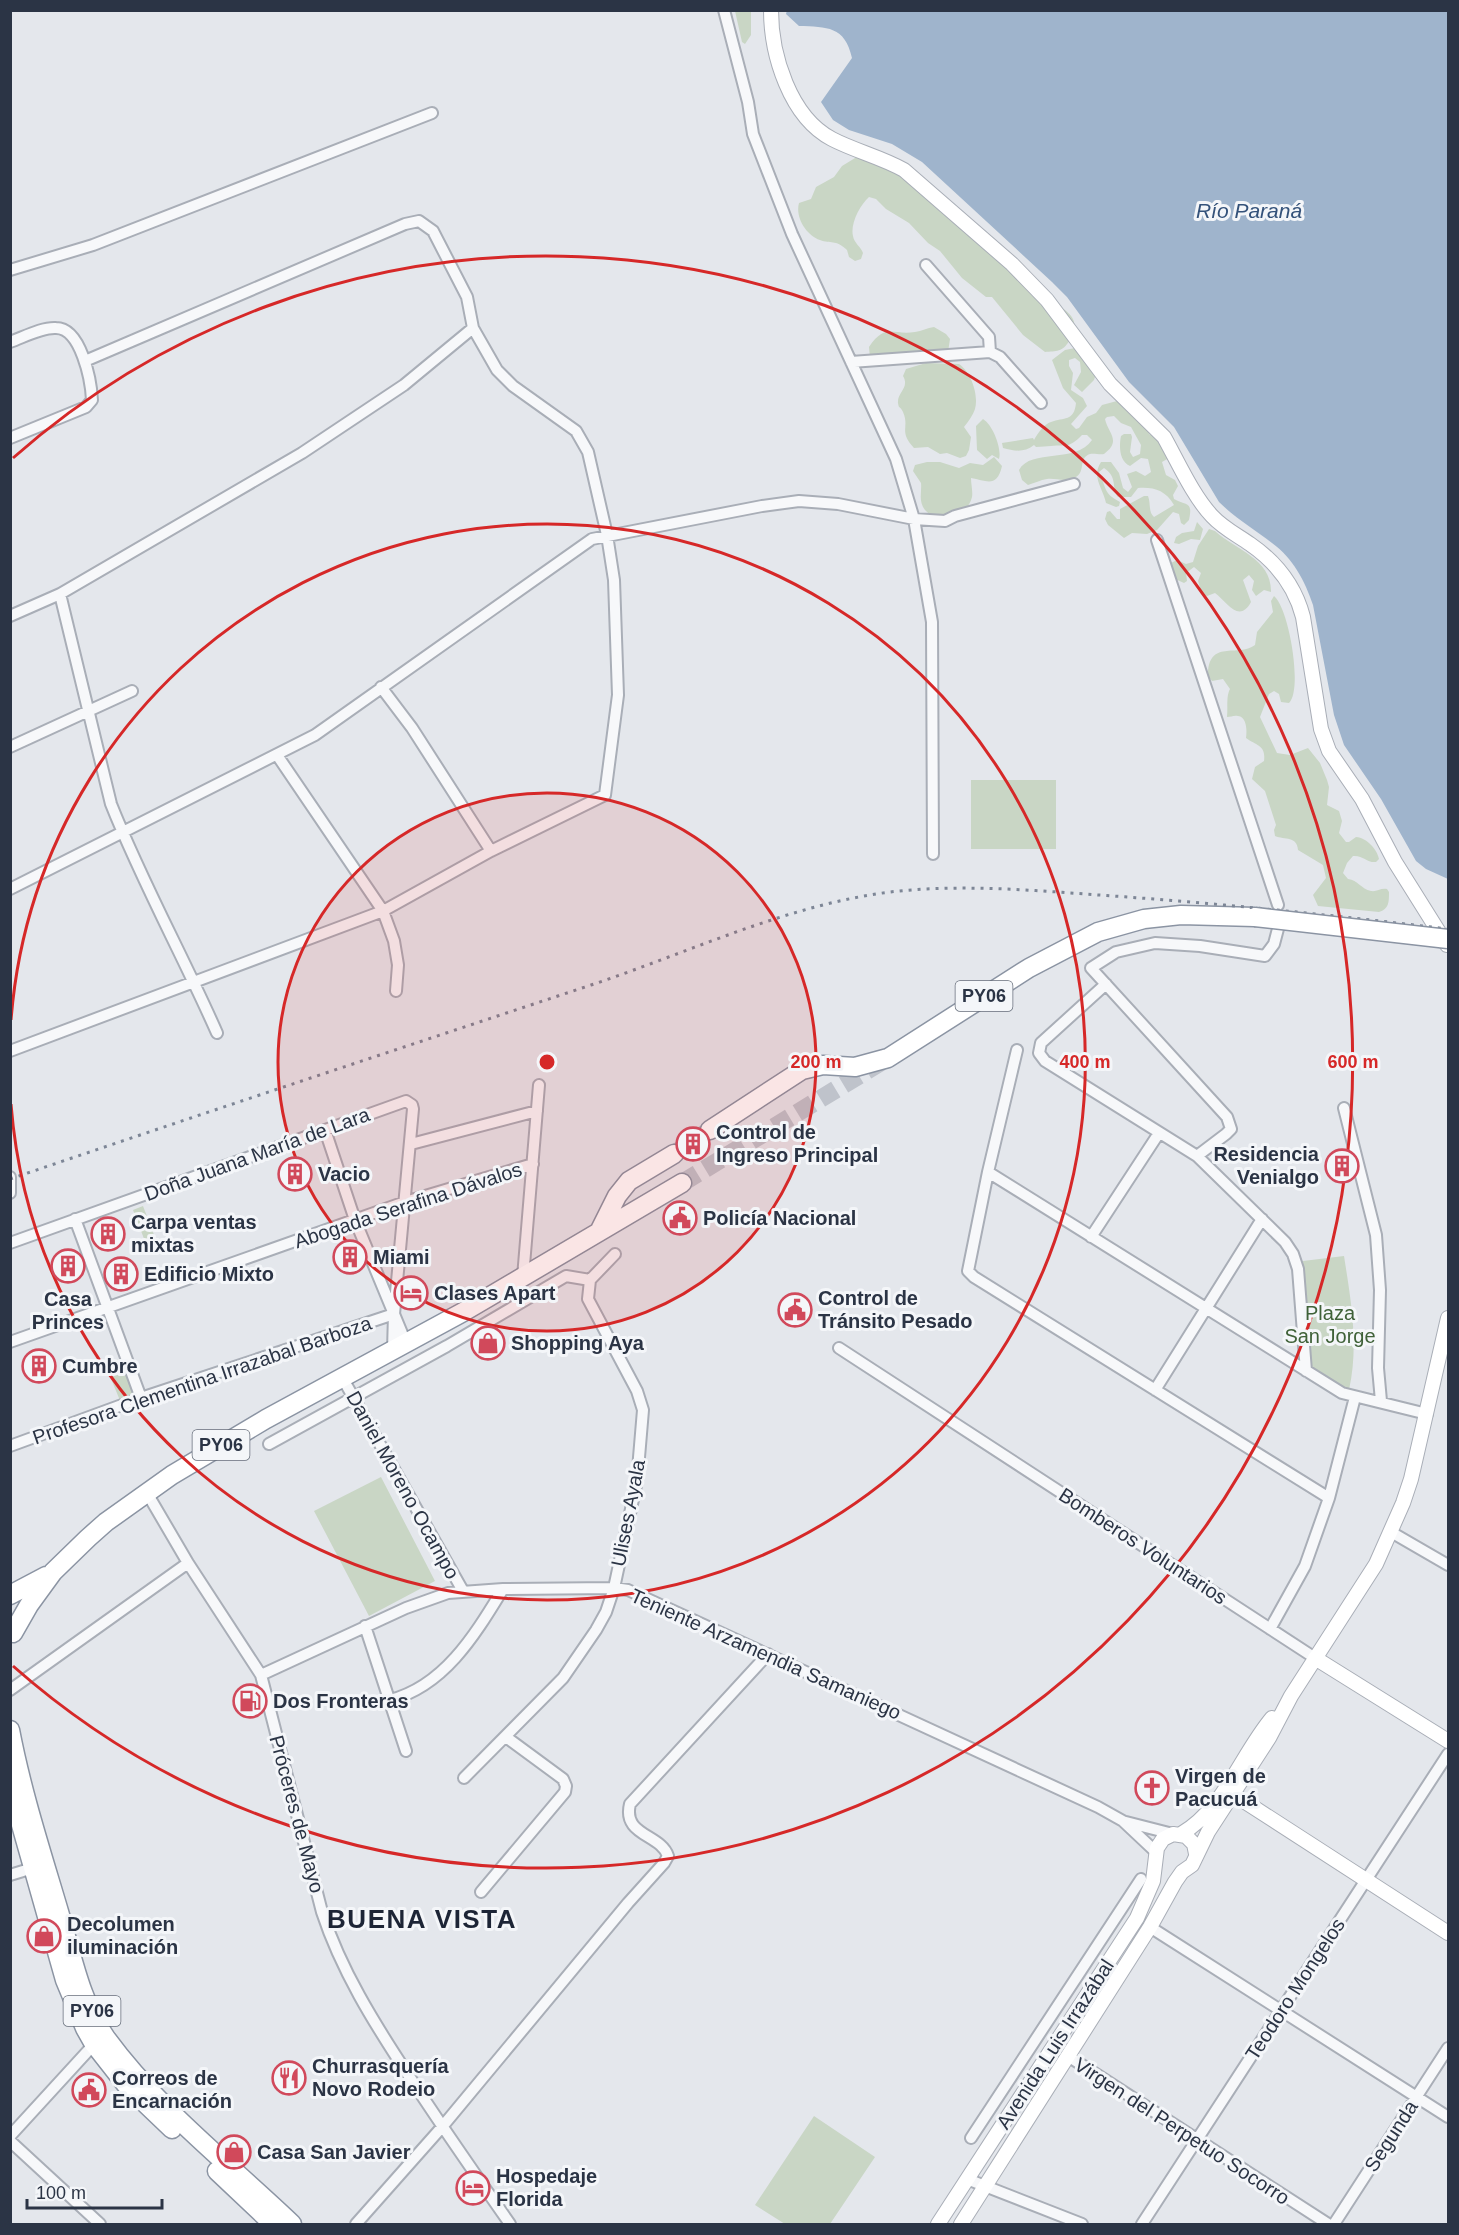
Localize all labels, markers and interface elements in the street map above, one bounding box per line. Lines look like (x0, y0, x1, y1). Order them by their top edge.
water label: Río Paraná (1196, 199, 1302, 222)
road number: PY06 (956, 981, 1012, 1011)
centre of rings (537, 1052, 557, 1072)
text: 200 m (790, 1052, 842, 1072)
text: 400 m (1059, 1052, 1111, 1072)
text: 600 m (1327, 1052, 1379, 1072)
street label: Doña Juana María de Lara (141, 1103, 373, 1205)
place label: Control de Ingreso Principal (716, 1121, 878, 1166)
building icon: Control de Ingreso Principal (675, 1126, 711, 1162)
place label: Residencia Venialgo (1213, 1143, 1320, 1188)
building icon: Residencia Venialgo (1324, 1148, 1360, 1184)
building icon: Vacio (277, 1156, 313, 1192)
street label: Abogada Serafina Dávalos (291, 1158, 525, 1252)
place label: Vacio (318, 1163, 370, 1185)
public building icon: Policía Nacional (662, 1200, 698, 1236)
place label: Policía Nacional (703, 1207, 856, 1229)
place label: Carpa ventas mixtas (131, 1211, 257, 1256)
building icon: Carpa ventas mixtas (90, 1216, 126, 1252)
building icon: Miami (332, 1239, 368, 1275)
place label: Miami (373, 1246, 430, 1268)
building icon: Casa Princes (50, 1248, 86, 1284)
building icon: Edificio Mixto (103, 1256, 139, 1292)
place label: Edificio Mixto (144, 1263, 274, 1285)
hotel icon: Clases Apart (393, 1275, 429, 1311)
place label: Clases Apart (434, 1282, 556, 1304)
place label: Control de Tránsito Pesado (818, 1287, 973, 1332)
place label: Casa Princes (32, 1288, 104, 1333)
public building icon: Control de Tránsito Pesado (777, 1292, 813, 1328)
park label: Plaza San Jorge (1284, 1302, 1376, 1347)
street label: Profesora Clementina Irrazabal Barboza (30, 1311, 375, 1448)
shop icon: Shopping Aya (470, 1325, 506, 1361)
place label: Shopping Aya (511, 1332, 645, 1354)
building icon: Cumbre (21, 1348, 57, 1384)
place label: Cumbre (62, 1355, 138, 1377)
street label: Daniel Moreno Ocampo (342, 1387, 464, 1583)
road number: PY06 (192, 1430, 250, 1460)
street label: Ulises Ayala (607, 1457, 649, 1568)
street label: Bomberos Voluntarios (1055, 1483, 1231, 1609)
street label: Teniente Arzamendia Samaniego (627, 1584, 905, 1724)
fuel station icon: Dos Fronteras (232, 1683, 268, 1719)
place label: Dos Fronteras (273, 1690, 409, 1712)
street label: Próceres de Mayo (265, 1733, 329, 1895)
place label: Virgen de Pacucuá (1175, 1765, 1266, 1810)
church icon: Virgen de Pacucuá (1134, 1770, 1170, 1806)
district label: BUENA VISTA (327, 1904, 517, 1934)
place label: Decolumen iluminación (67, 1913, 178, 1958)
street label: Teodoro Mongelos (1241, 1914, 1349, 2064)
shop icon: Decolumen iluminación (26, 1918, 62, 1954)
street label: Avenida Luis Irrazábal (992, 1955, 1118, 2133)
road number: PY06 (64, 1996, 121, 2026)
street label: Virgen del Perpetuo Socorro (1070, 2053, 1294, 2209)
place label: Churrasquería Novo Rodeio (312, 2055, 450, 2100)
restaurant icon: Churrasquería Novo Rodeio (271, 2060, 307, 2096)
place label: Correos de Encarnación (112, 2067, 232, 2112)
public building icon: Correos de Encarnación (71, 2072, 107, 2108)
street label: Segunda (1360, 2096, 1423, 2176)
shop icon: Casa San Javier (216, 2134, 252, 2170)
place label: Casa San Javier (257, 2141, 411, 2163)
place label: Hospedaje Florida (496, 2165, 597, 2210)
hotel icon: Hospedaje Florida (455, 2170, 491, 2206)
scale bar (27, 2172, 162, 2210)
text: 100 m (36, 2183, 86, 2203)

